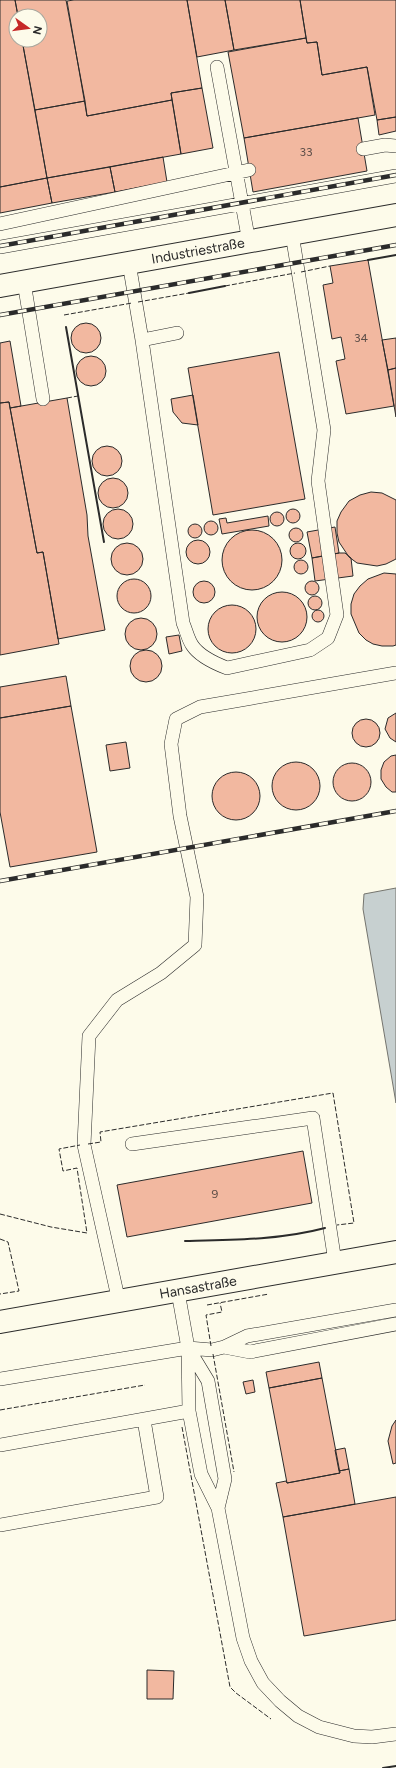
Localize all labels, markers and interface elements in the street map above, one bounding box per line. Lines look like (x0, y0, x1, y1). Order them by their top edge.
north arrow (8, 8, 48, 48)
text: N (30, 25, 45, 36)
house number: 33 (299, 145, 313, 159)
street label: Industriestraße (150, 234, 246, 267)
house number: 34 (354, 331, 369, 345)
house number: 9 (212, 1187, 219, 1201)
street label: Hansastraße (158, 1272, 238, 1302)

